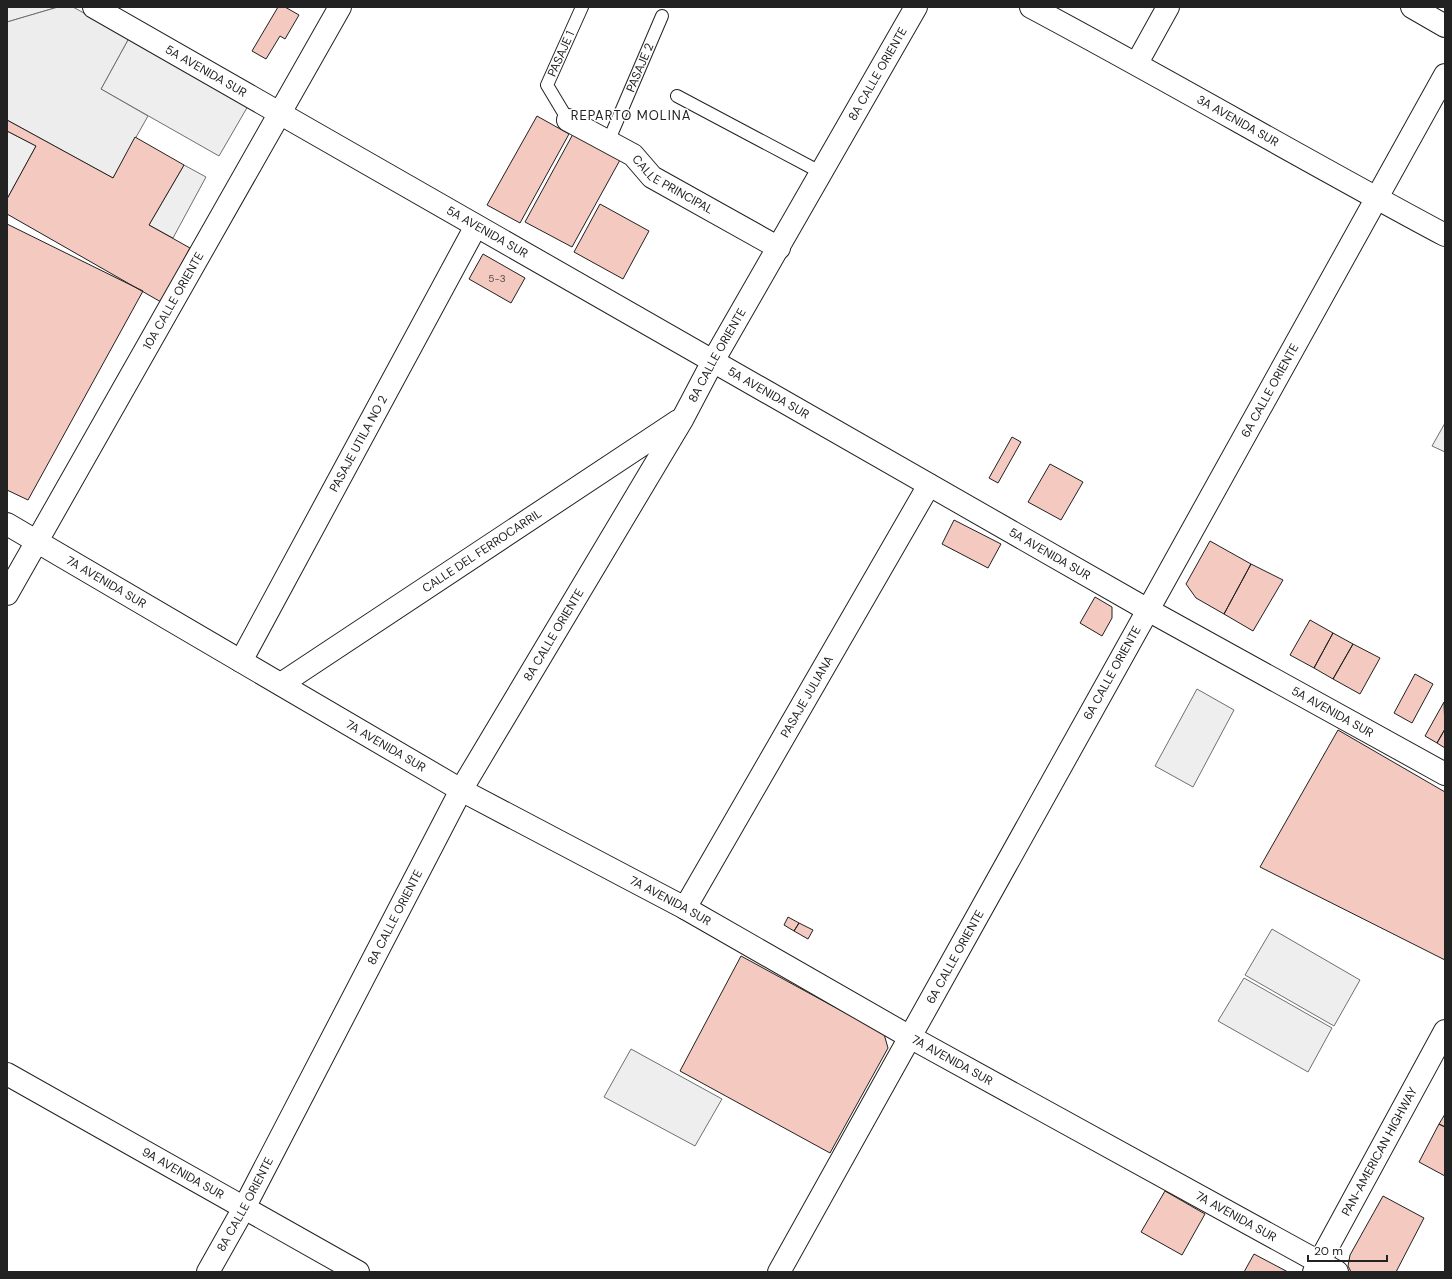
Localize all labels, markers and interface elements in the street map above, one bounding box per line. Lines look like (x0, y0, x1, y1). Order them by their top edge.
street label: 8A CALLE ORIENTE (845, 24, 911, 123)
street label: PASAJE 1 (544, 28, 578, 79)
street label: 5A AVENIDA SUR (162, 41, 250, 101)
street label: PASAJE 2 (622, 41, 657, 94)
street label: 3A AVENIDA SUR (1194, 92, 1281, 150)
district label: REPARTO MOLINA (571, 107, 691, 124)
street label: CALLE PRINCIPAL (628, 151, 716, 218)
street label: 5A AVENIDA SUR (444, 202, 531, 262)
street label: 10A CALLE ORIENTE (139, 249, 207, 352)
house number: 5-3 (488, 272, 506, 285)
street label: 8A CALLE ORIENTE (685, 305, 750, 405)
street label: 6A CALLE ORIENTE (1237, 341, 1302, 440)
street label: 5A AVENIDA SUR (725, 363, 812, 423)
street label: PASAJE UTILA NO 2 (326, 393, 391, 495)
street label: CALLE DEL FERROCARRIL (419, 506, 545, 596)
street label: 5A AVENIDA SUR (1006, 524, 1093, 583)
street label: 7A AVENIDA SUR (63, 552, 149, 612)
street label: 8A CALLE ORIENTE (520, 586, 587, 684)
street label: 6A CALLE ORIENTE (1080, 623, 1145, 723)
street label: PASAJE JULIANA (777, 653, 837, 741)
street label: 5A AVENIDA SUR (1289, 683, 1376, 741)
street label: 7A AVENIDA SUR (343, 716, 429, 776)
street label: 8A CALLE ORIENTE (364, 867, 426, 968)
street label: 7A AVENIDA SUR (627, 872, 714, 929)
street label: 6A CALLE ORIENTE (923, 907, 988, 1007)
street label: 7A AVENIDA SUR (909, 1031, 996, 1089)
street label: PAN-AMERICAN HIGHWAY (1338, 1084, 1421, 1219)
street label: 9A AVENIDA SUR (139, 1144, 227, 1203)
street label: 8A CALLE ORIENTE (213, 1154, 277, 1255)
street label: 7A AVENIDA SUR (1193, 1188, 1279, 1245)
scale bar (1308, 1237, 1387, 1263)
text: 20 m (1314, 1243, 1343, 1259)

